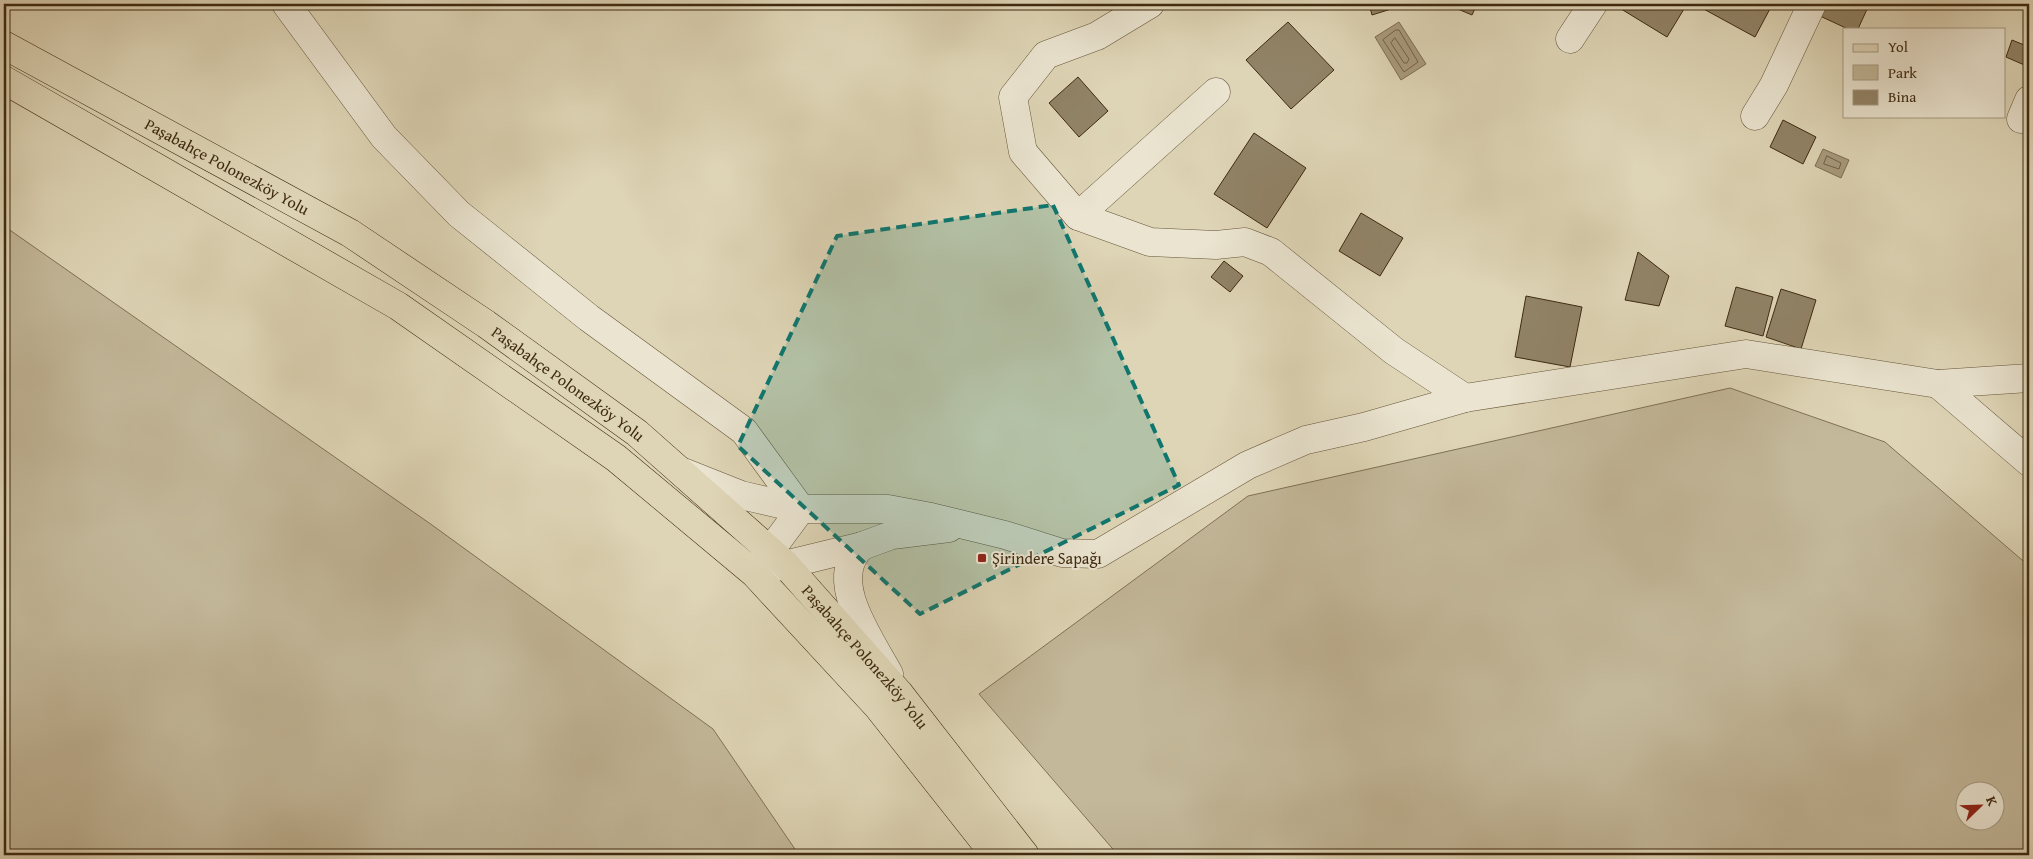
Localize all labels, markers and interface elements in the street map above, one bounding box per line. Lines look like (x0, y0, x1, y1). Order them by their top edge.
legend (1843, 28, 2006, 118)
text: Yol (1888, 36, 1908, 57)
text: Park (1888, 62, 1917, 83)
text: Bina (1888, 86, 1916, 107)
street label: Paşabahçe Polonezköy Yolu (141, 112, 314, 221)
street label: Paşabahçe Polonezköy Yolu (487, 320, 651, 447)
place label: Şirindere Sapağı (992, 546, 1102, 570)
marker: Şirindere Sapağı (976, 552, 988, 564)
street label: Paşabahçe Polonezköy Yolu (796, 579, 935, 734)
north arrow (1956, 782, 2006, 832)
text: K (1981, 793, 2003, 809)

